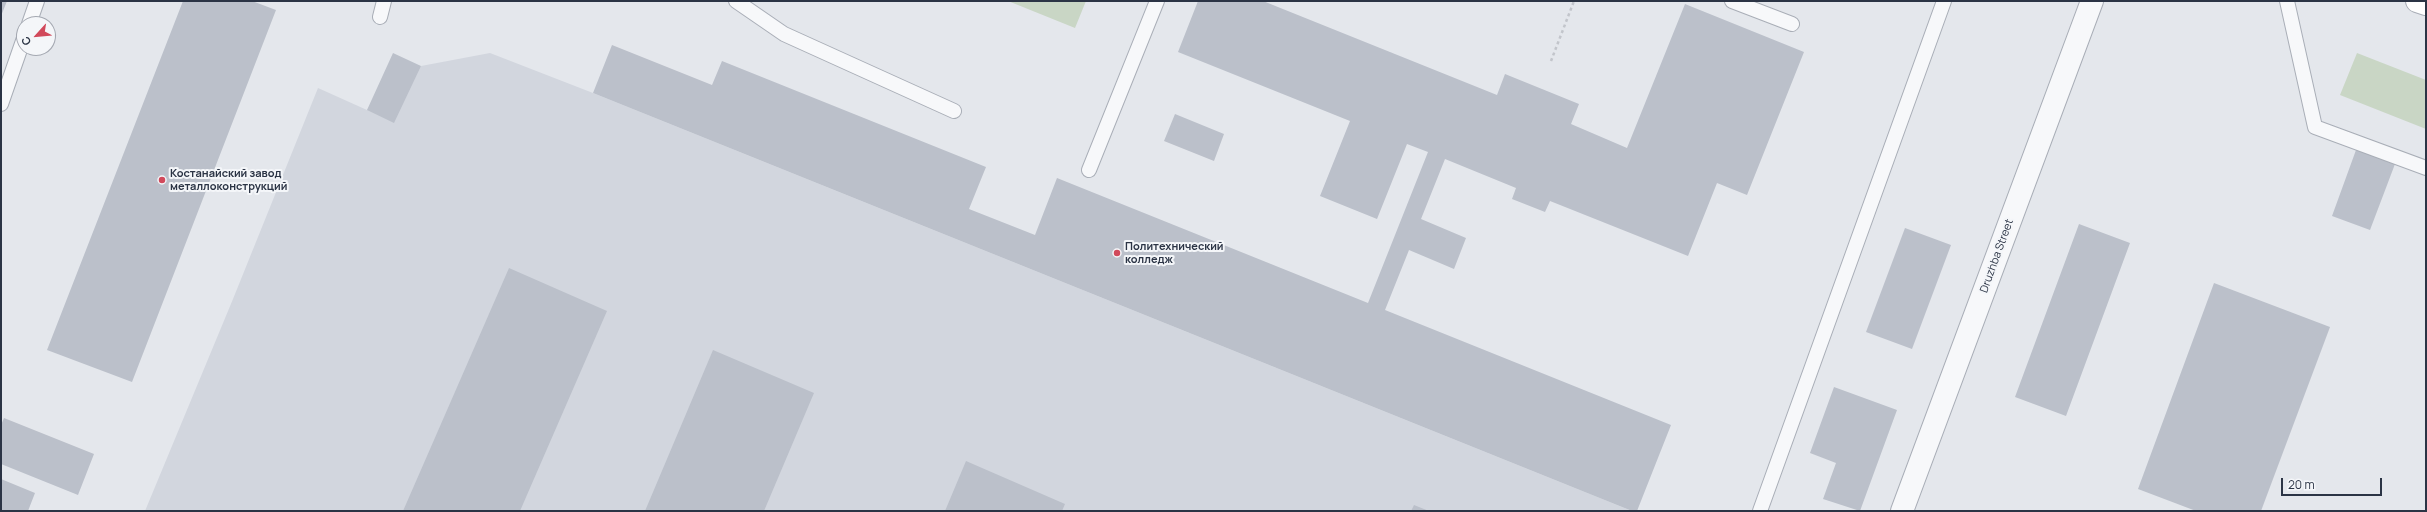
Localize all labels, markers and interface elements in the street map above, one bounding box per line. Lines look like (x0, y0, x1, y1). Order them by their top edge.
north arrow (16, 16, 56, 56)
text: С (17, 34, 34, 48)
place label: Костанайский завод металлоконструкций (170, 167, 287, 193)
marker: Костанайский завод металлоконструкций (157, 175, 167, 185)
street label: Druzhba Street (1978, 217, 2016, 295)
place label: Политехнический колледж (1125, 240, 1224, 266)
marker: Политехнический колледж (1112, 248, 1122, 258)
scale bar (2283, 470, 2384, 496)
text: 20 m (2288, 476, 2315, 493)

